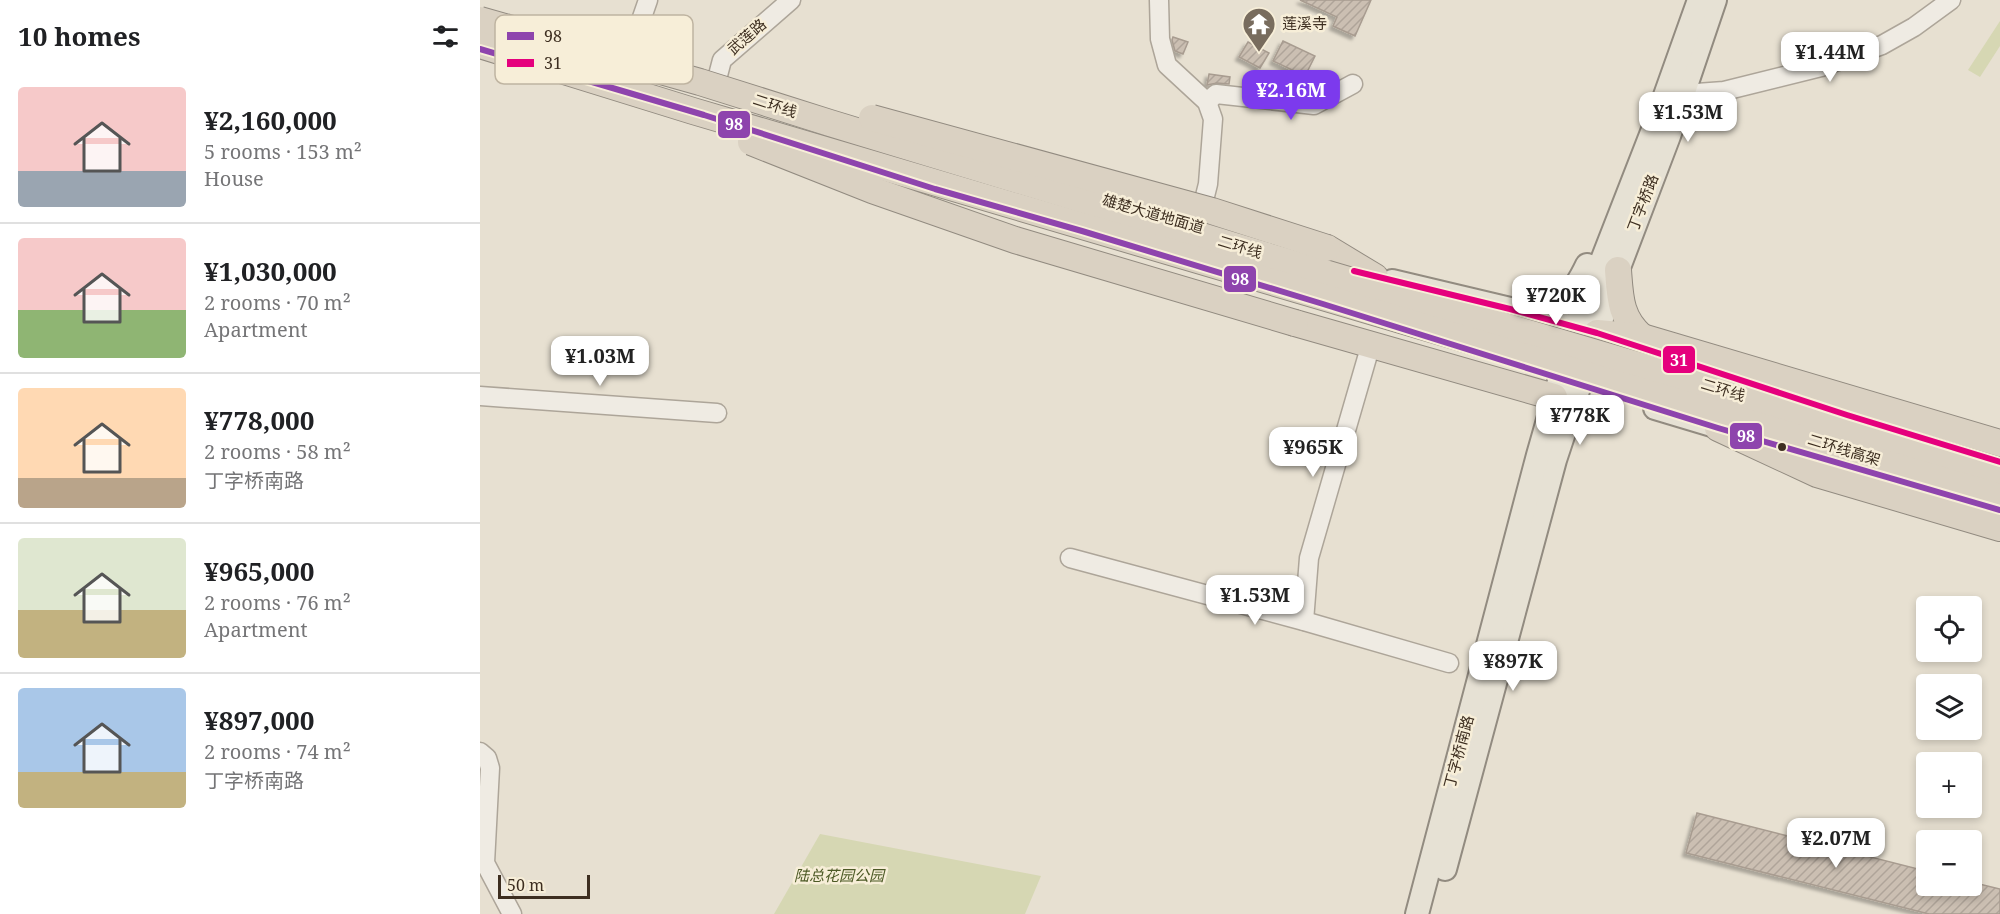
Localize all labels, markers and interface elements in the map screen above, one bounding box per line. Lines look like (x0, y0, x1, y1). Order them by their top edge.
temple icon: 莲溪寺 (1241, 6, 1277, 53)
place label: 莲溪寺 (1282, 13, 1327, 33)
street label: 武莲路 (723, 14, 770, 59)
legend (495, 15, 693, 84)
text: 10 homes (18, 18, 140, 54)
icon: filters (429, 20, 462, 53)
text: 98 (544, 25, 562, 47)
pin: ¥1.44M (1781, 32, 1879, 83)
text: ¥1.44M (1795, 38, 1865, 65)
text: 31 (544, 52, 562, 74)
pin: ¥2.16M (1242, 70, 1340, 121)
text: ¥2.16M (1256, 76, 1326, 103)
street label: 二环线 (751, 89, 800, 122)
pin: ¥1.53M (1639, 92, 1737, 143)
text: ¥1.53M (1653, 98, 1723, 125)
text: ¥2,160,000 (204, 102, 337, 138)
line badge: 98 (717, 110, 751, 139)
icon: home (66, 111, 138, 183)
text: 98 (725, 113, 743, 135)
text: 5 rooms · 153 m² (204, 138, 362, 165)
text: House (204, 165, 264, 192)
street label: 丁字桥路 (1622, 171, 1662, 234)
street label: 雄楚大道地面道 (1100, 189, 1207, 237)
street label: 二环线 (1216, 230, 1265, 262)
text: ¥1,030,000 (204, 253, 337, 289)
icon: home (66, 262, 138, 334)
line badge: 98 (1223, 265, 1257, 293)
text: 98 (1231, 268, 1249, 290)
pin: ¥720K (1514, 275, 1598, 326)
text: ¥720K (1526, 281, 1586, 308)
text: 2 rooms · 70 m² (204, 289, 351, 316)
text: Apartment (204, 316, 308, 343)
pin: ¥1.03M (551, 336, 649, 387)
text: ¥1.03M (565, 342, 635, 369)
line badge: 31 (1662, 345, 1696, 374)
text: 31 (1670, 349, 1688, 371)
street label: 二环线 (1699, 373, 1748, 405)
pin: ¥778K (1538, 395, 1622, 446)
text: ¥778K (1550, 401, 1610, 428)
text: ¥778,000 (204, 402, 314, 438)
icon: home (66, 412, 138, 484)
line badge: 98 (1729, 422, 1763, 450)
text: 98 (1737, 425, 1755, 447)
pin: ¥965K (1271, 427, 1355, 478)
street label: 二环线高架 (1805, 429, 1883, 470)
text: ¥965K (1283, 433, 1343, 460)
text: 2 rooms · 58 m² (204, 438, 351, 465)
unlabelled marker (1776, 441, 1788, 453)
text: 丁字桥南路 (204, 467, 304, 494)
text: ¥965,000 (204, 553, 314, 589)
icon: home (66, 562, 138, 634)
pin: ¥1.53M (1206, 575, 1304, 626)
text: ¥1.53M (1220, 581, 1290, 608)
text: 2 rooms · 76 m² (204, 589, 351, 616)
map controls (1916, 596, 1982, 896)
button: locate (1916, 596, 1982, 662)
text: Apartment (204, 616, 308, 643)
pin: ¥897K (1471, 641, 1555, 692)
text: ¥897K (1483, 647, 1543, 674)
button: layers (1916, 674, 1982, 740)
text: ¥897,000 (204, 702, 314, 738)
icon: home (66, 712, 138, 784)
street label: 丁字桥南路 (1439, 713, 1477, 791)
text: 2 rooms · 74 m² (204, 738, 351, 765)
button: + (1916, 752, 1982, 818)
text: 丁字桥南路 (204, 767, 304, 794)
pin: ¥2.07M (1787, 818, 1885, 869)
text: ¥2.07M (1801, 824, 1871, 851)
button: − (1916, 830, 1982, 896)
park label: 陆总花园公园 (794, 865, 886, 885)
scale bar (498, 872, 590, 900)
text: 50 m (507, 874, 544, 896)

